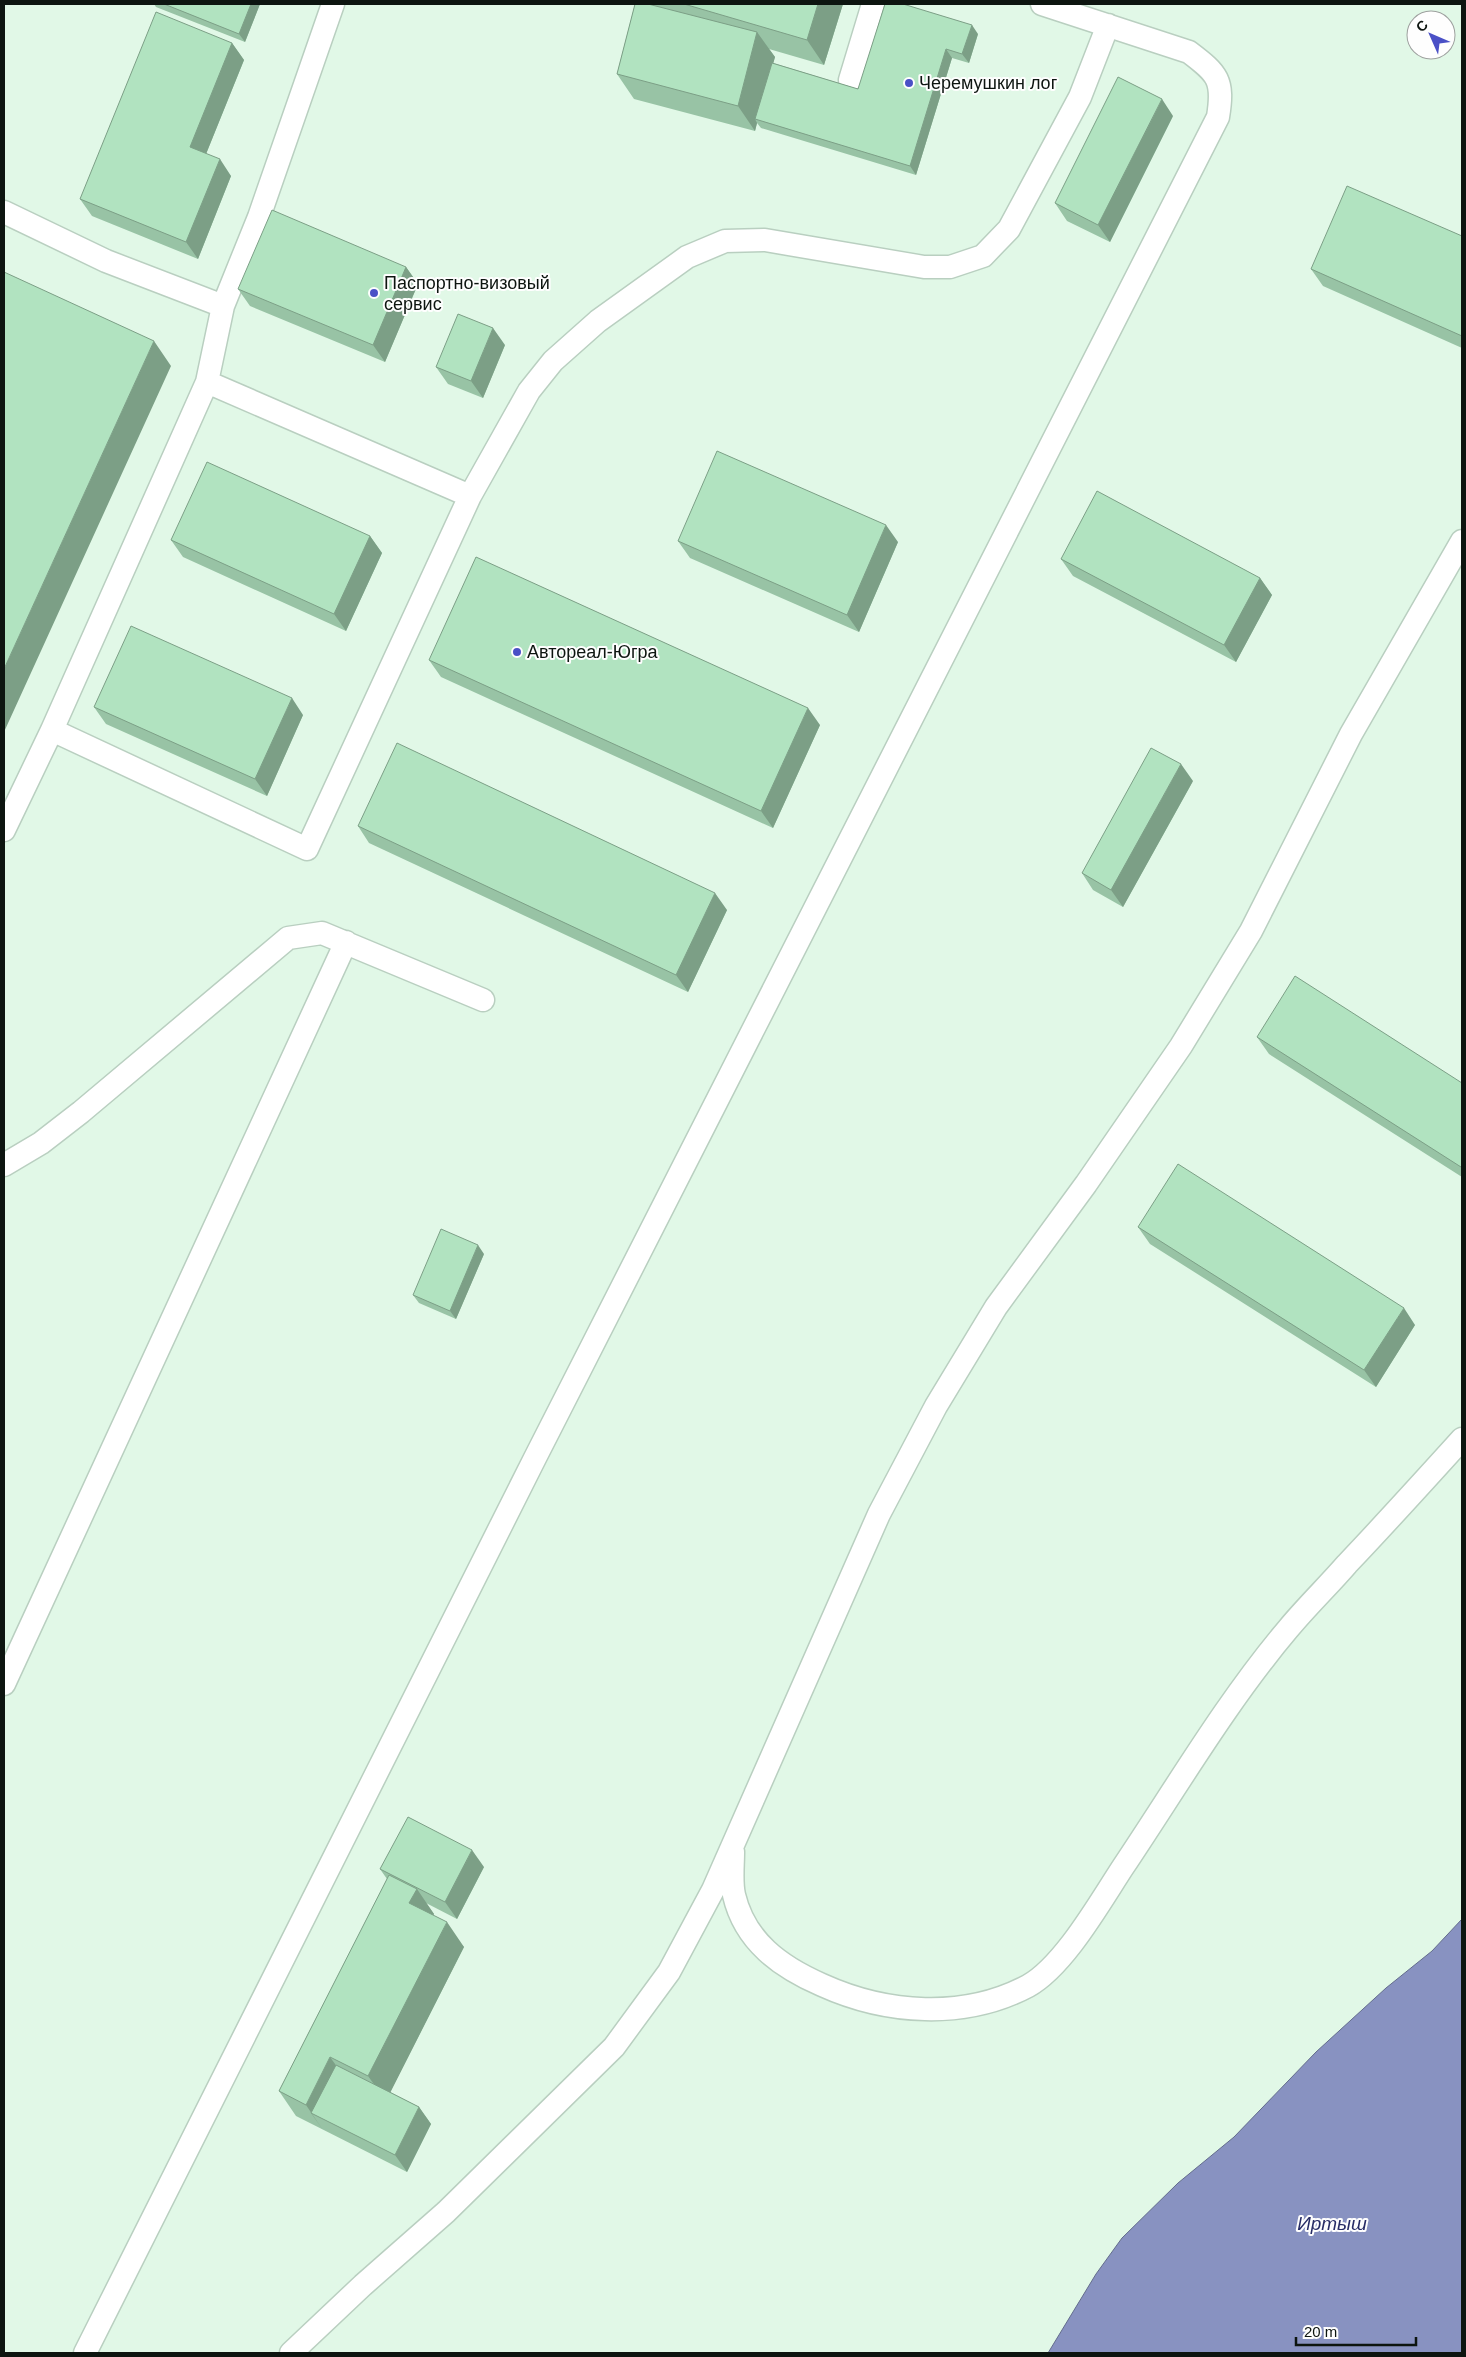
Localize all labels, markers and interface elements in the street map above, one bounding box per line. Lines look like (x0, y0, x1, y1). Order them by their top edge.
north arrow (1406, 10, 1456, 60)
text: С (1413, 17, 1431, 35)
place label: Черемушкин лог (919, 73, 1058, 93)
marker: Черемушкин лог (903, 77, 915, 89)
place label: Паспортно-визовый сервис (384, 273, 550, 314)
marker: Паспортно-визовый сервис (368, 287, 380, 299)
place label: Автореал-Югра (527, 642, 659, 662)
marker: Автореал-Югра (511, 646, 523, 658)
water label: Иртыш (1297, 2213, 1367, 2234)
scale bar (1296, 2314, 1416, 2346)
text: 20 m (1304, 2323, 1337, 2340)

